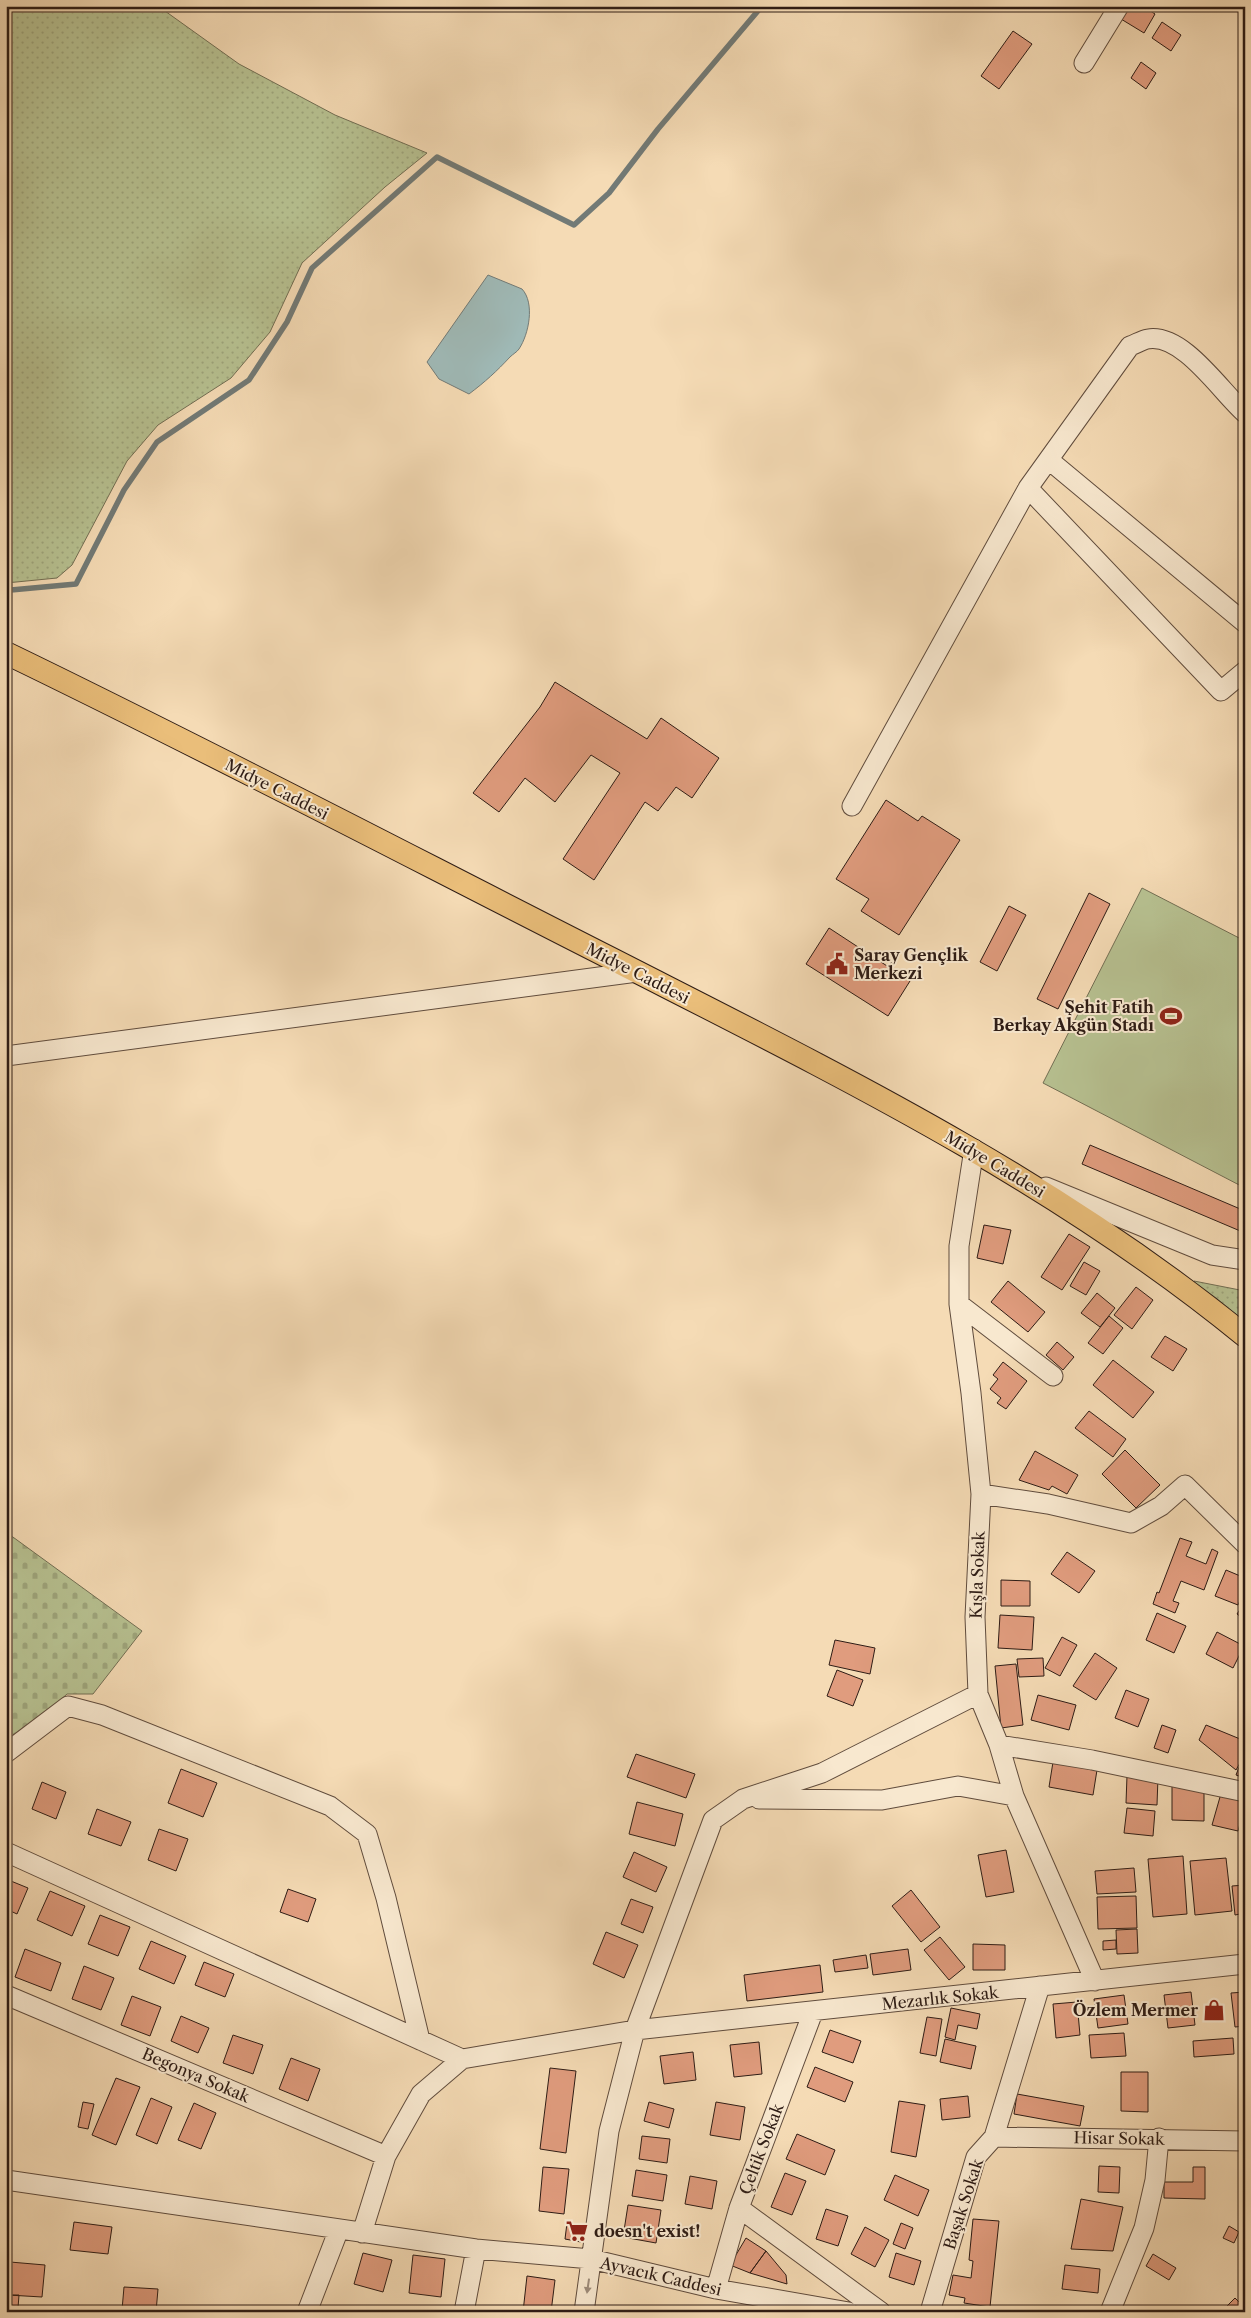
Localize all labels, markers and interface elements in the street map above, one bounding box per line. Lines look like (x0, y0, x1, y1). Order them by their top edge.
street label: Midye Caddesi (222, 754, 332, 824)
street label: Midye Caddesi (583, 938, 693, 1008)
place label: Saray Gençlik Merkezi (854, 945, 969, 983)
public building icon: Saray Gençlik Merkezi (824, 951, 850, 977)
place label: Şehit Fatih Berkay Akgün Stadı (993, 997, 1154, 1035)
sports icon: Şehit Fatih Berkay Akgün Stadı (1158, 1003, 1184, 1029)
street label: Midye Caddesi (941, 1126, 1049, 1202)
street label: Kışla Sokak (965, 1530, 989, 1619)
street label: Mezarlık Sokak (881, 1982, 1000, 2014)
shop icon: Özlem Mermer (1201, 1997, 1227, 2023)
place label: Özlem Mermer (1073, 1999, 1198, 2020)
street label: Begonya Sokak (139, 2043, 253, 2107)
street label: Çeltik Sokak (735, 2100, 788, 2197)
street label: Hisar Sokak (1073, 2127, 1165, 2149)
street label: Başak Sokak (939, 2155, 987, 2252)
supermarket icon: doesn't exist! (564, 2218, 590, 2244)
place label: doesn't exist! (594, 2221, 700, 2241)
street label: Ayvacık Caddesi (597, 2252, 724, 2300)
one-way arrow (583, 2278, 591, 2294)

